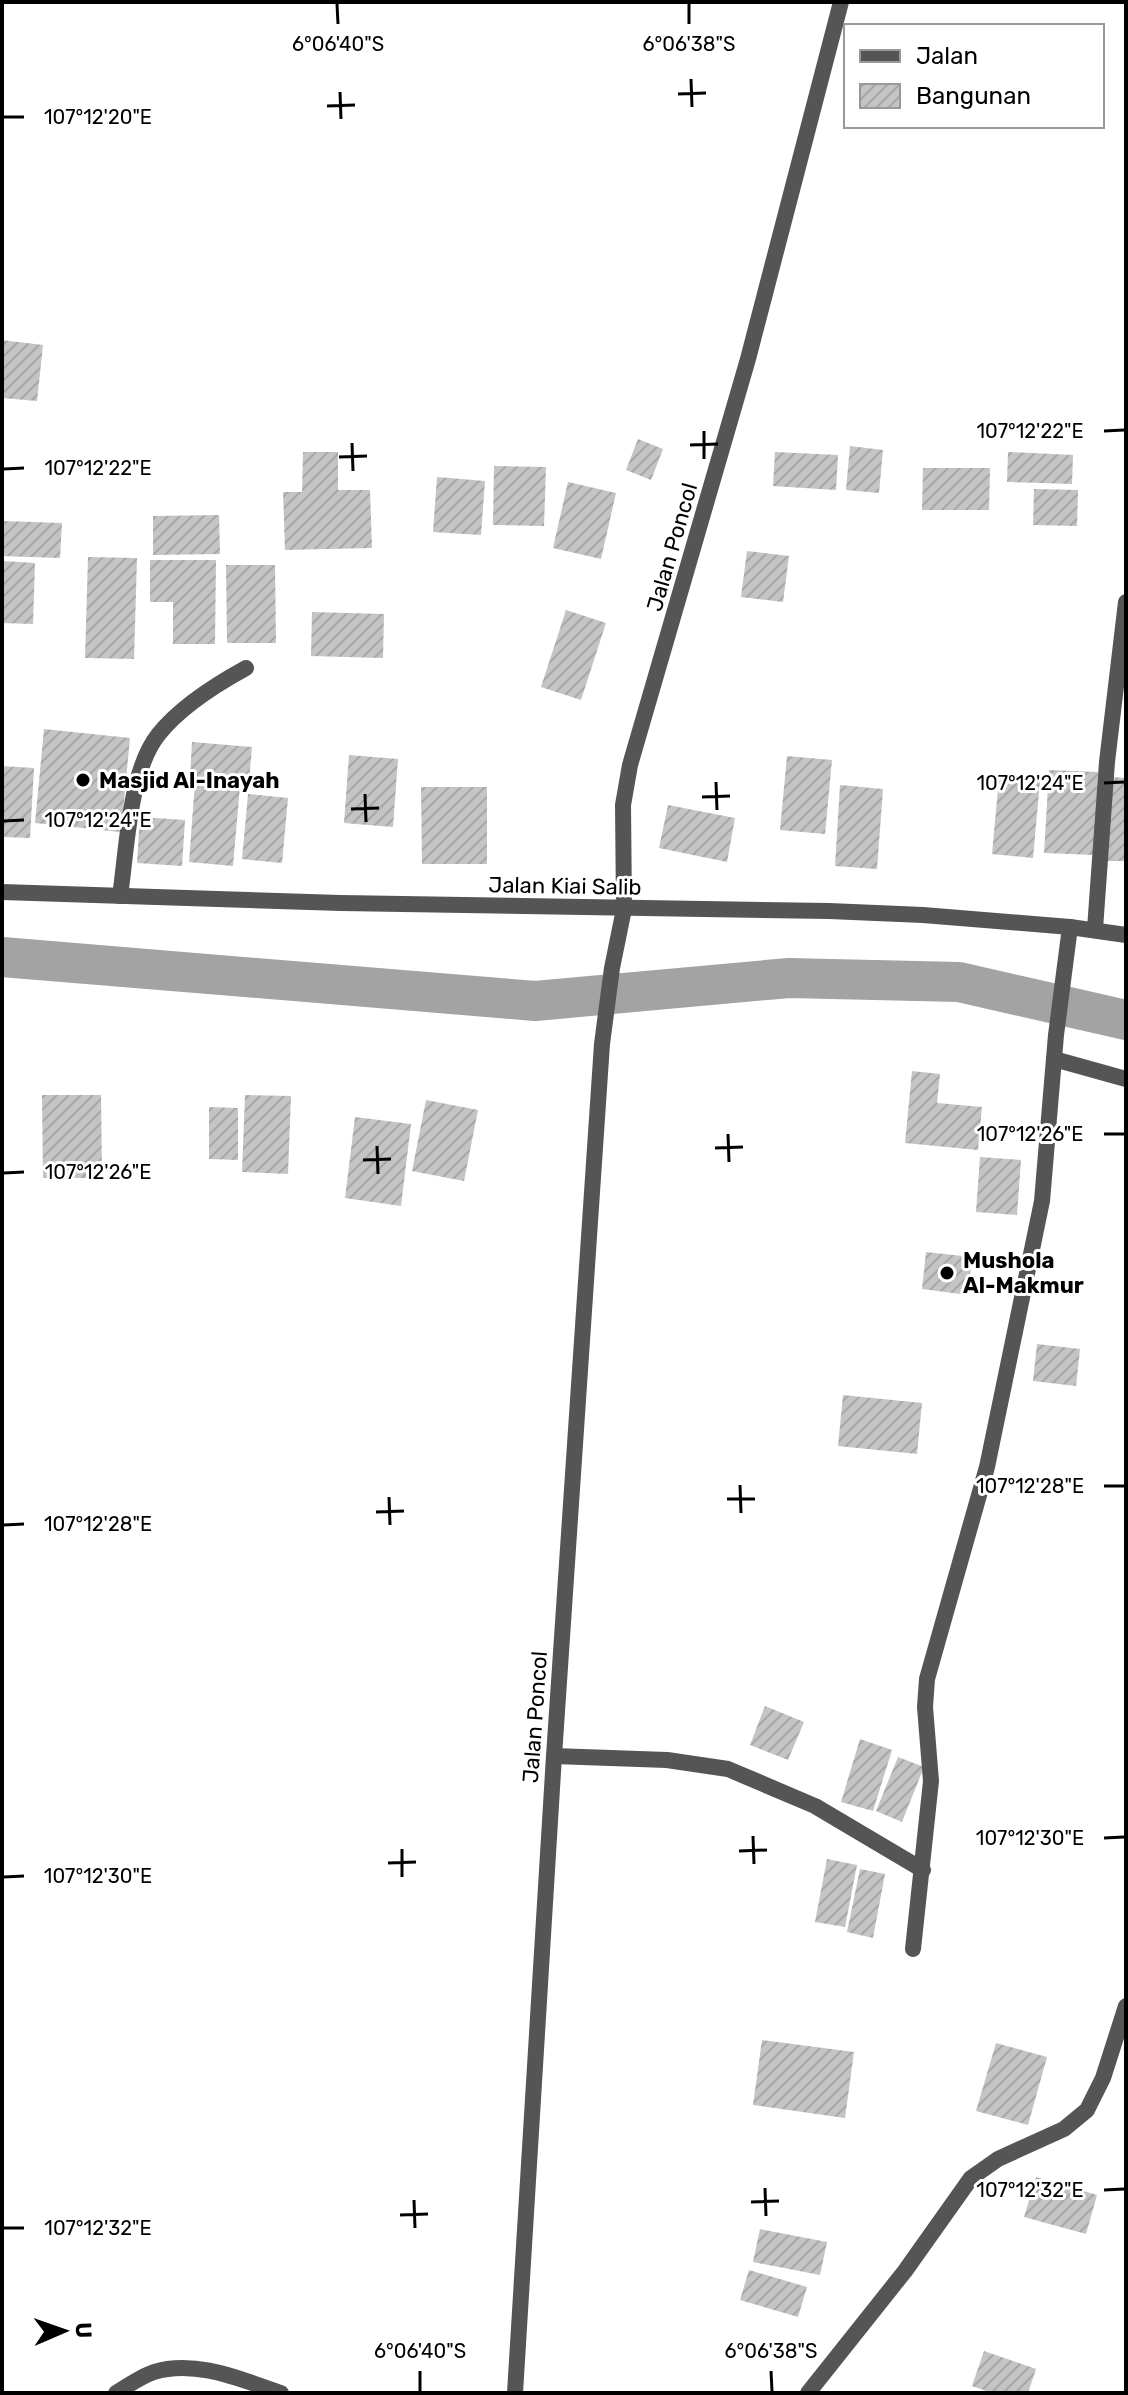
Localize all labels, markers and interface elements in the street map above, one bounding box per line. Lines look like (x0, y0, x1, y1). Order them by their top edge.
legend (844, 24, 1104, 128)
text: 6°06'40"S (292, 32, 384, 56)
text: 6°06'38"S (643, 32, 735, 56)
text: Jalan (916, 42, 978, 70)
text: Bangunan (916, 82, 1031, 110)
text: 107°12'20"E (44, 105, 152, 129)
text: 107°12'22"E (976, 419, 1084, 443)
text: 107°12'22"E (44, 456, 152, 480)
street label: Jalan Poncol (641, 480, 703, 614)
place label: Masjid Al-Inayah (99, 767, 280, 794)
marker: Masjid Al-Inayah (74, 771, 92, 789)
text: 107°12'24"E (976, 771, 1084, 795)
text: 107°12'24"E (44, 808, 152, 832)
street label: Jalan Kiai Salib (488, 871, 642, 901)
text: 107°12'26"E (977, 1122, 1083, 1146)
text: 107°12'26"E (45, 1160, 151, 1184)
place label: Mushola Al-Makmur (963, 1247, 1084, 1299)
marker: Mushola Al-Makmur (938, 1264, 956, 1282)
text: 107°12'28"E (976, 1474, 1084, 1498)
text: 107°12'28"E (44, 1512, 152, 1536)
street label: Jalan Poncol (517, 1650, 553, 1784)
text: 107°12'30"E (976, 1826, 1084, 1850)
text: 107°12'30"E (44, 1864, 152, 1888)
text: 107°12'32"E (976, 2178, 1084, 2202)
text: 107°12'32"E (44, 2216, 152, 2240)
north arrow (24, 2291, 104, 2371)
text: U (70, 2322, 97, 2339)
text: 6°06'40"S (374, 2339, 466, 2363)
text: 6°06'38"S (725, 2339, 817, 2363)

